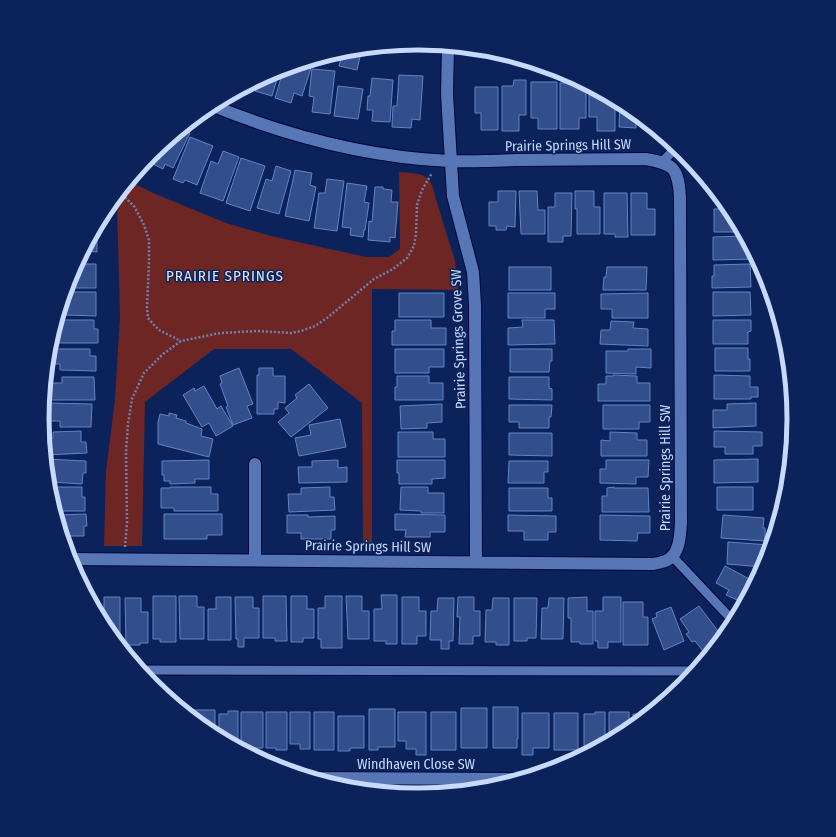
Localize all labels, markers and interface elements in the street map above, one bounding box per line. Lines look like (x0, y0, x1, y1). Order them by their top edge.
street label: Prairie Springs Hill SW (505, 136, 632, 155)
district label: PRAIRIE SPRINGS (166, 267, 284, 285)
street label: Prairie Springs Grove SW (448, 268, 469, 409)
street label: Prairie Springs Hill SW (657, 404, 674, 531)
street label: Prairie Springs Hill SW (305, 537, 432, 556)
street label: Windhaven Close SW (357, 756, 476, 773)

